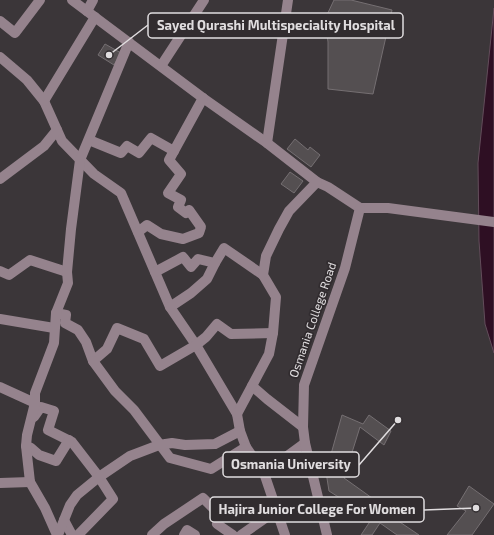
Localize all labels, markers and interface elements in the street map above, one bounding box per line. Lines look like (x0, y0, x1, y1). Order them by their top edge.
callout: Sayed Qurashi Multispeciality Hospital (148, 13, 403, 38)
text: Sayed Qurashi Multispeciality Hospital (157, 17, 396, 34)
street label: Osmania College Road (286, 260, 338, 379)
callout: Osmania University (223, 452, 359, 477)
text: Osmania University (231, 456, 352, 472)
callout: Hajira Junior College For Women (210, 497, 424, 522)
text: Hajira Junior College For Women (218, 501, 416, 517)

